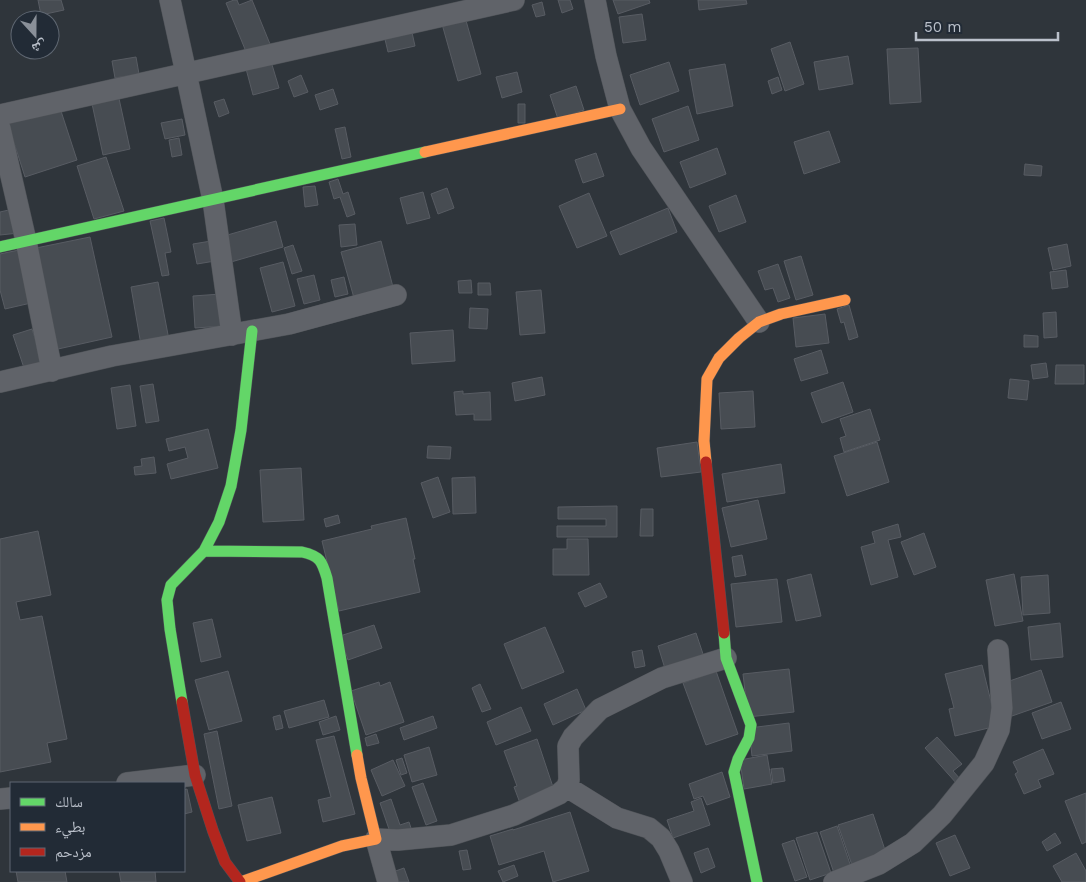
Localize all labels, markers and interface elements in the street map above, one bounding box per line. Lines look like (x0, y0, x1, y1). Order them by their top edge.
north arrow (10, 10, 60, 60)
scale bar (916, 10, 1058, 42)
text: 50 m (924, 18, 961, 36)
text: ش (29, 36, 49, 57)
legend (10, 782, 185, 872)
text: سالك (55, 793, 83, 811)
text: بطيء (55, 818, 85, 839)
text: مزدحم (55, 843, 92, 862)

